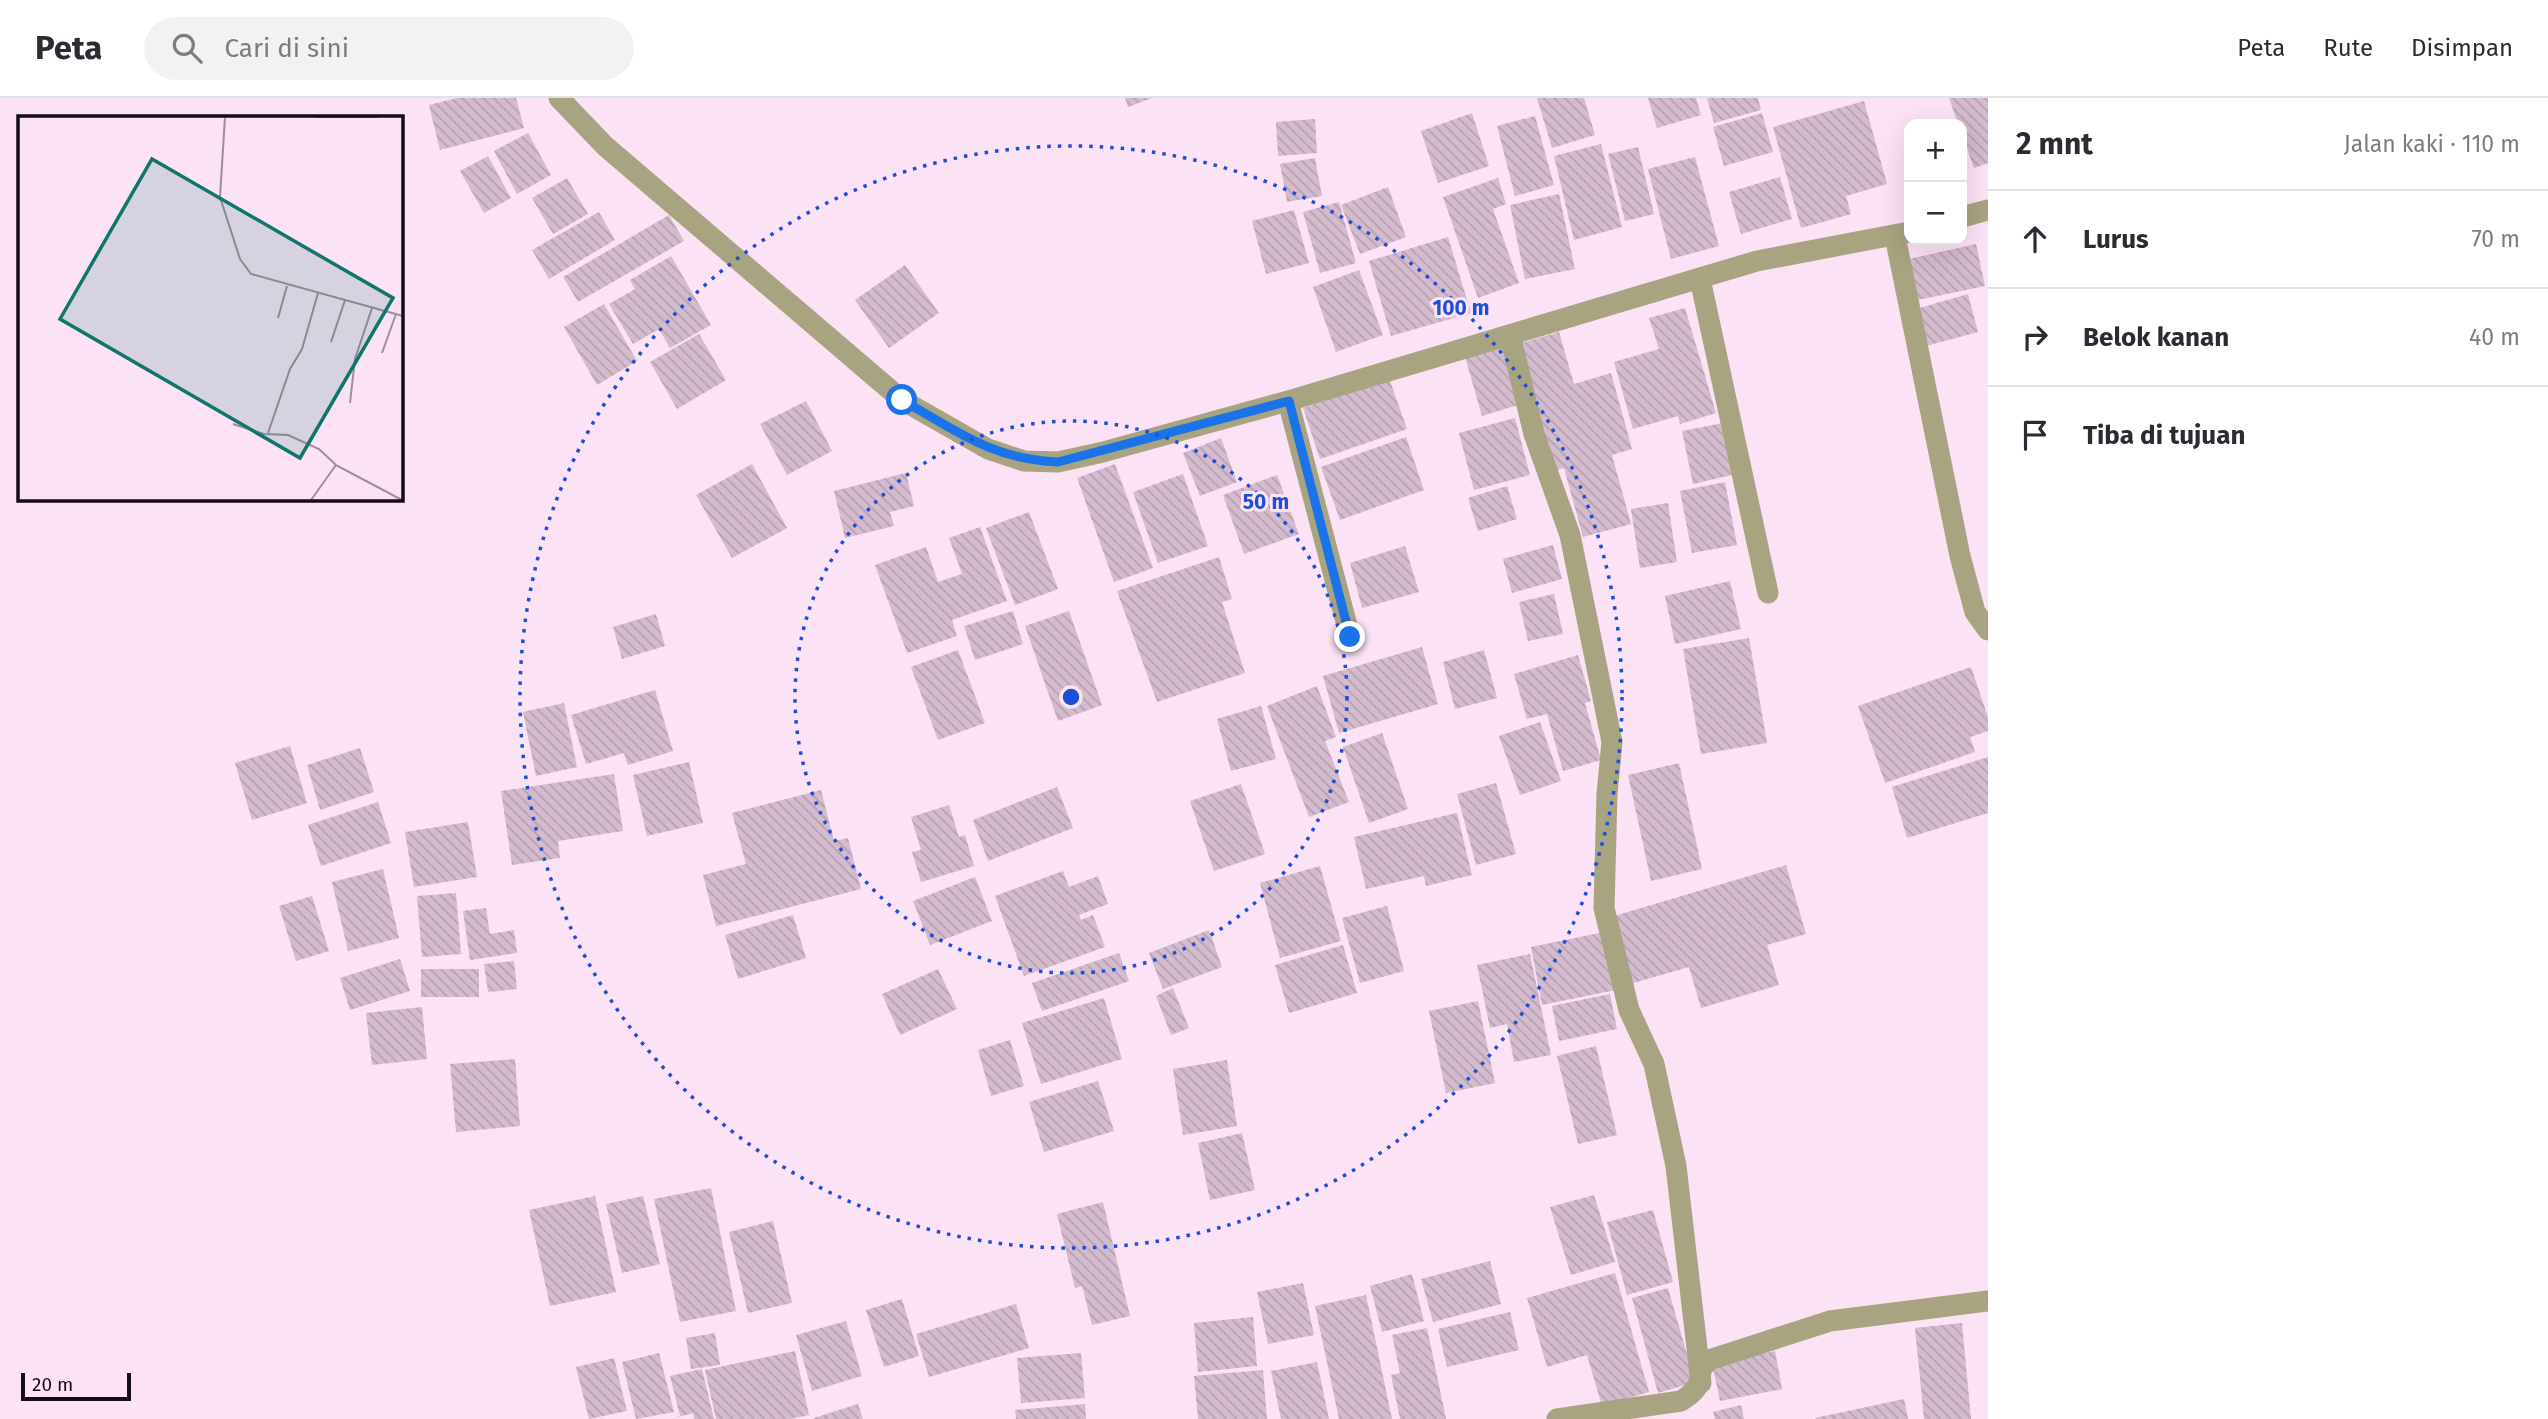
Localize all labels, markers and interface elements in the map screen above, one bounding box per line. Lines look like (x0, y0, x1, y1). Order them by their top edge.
search box (144, 17, 634, 80)
text: Peta (35, 28, 102, 68)
icon: search (168, 29, 206, 67)
text: Cari di sini (224, 33, 349, 64)
text: Peta (2237, 34, 2285, 62)
text: Rute (2323, 34, 2373, 62)
text: Disimpan (2411, 34, 2513, 62)
inset map (18, 116, 402, 500)
map controls (1904, 119, 1967, 245)
button: + (1904, 119, 1967, 182)
text: 2 mnt (2016, 126, 2093, 162)
text: Jalan kaki · 110 m (2344, 130, 2520, 158)
button: − (1904, 182, 1967, 245)
icon: ahead (2016, 220, 2054, 258)
text: Lurus (2083, 224, 2149, 255)
text: 70 m (2471, 225, 2520, 253)
text: 100 m (1432, 295, 1490, 321)
icon: right (2016, 318, 2054, 356)
text: Belok kanan (2083, 322, 2229, 353)
text: 40 m (2469, 323, 2520, 351)
route start (886, 384, 917, 415)
icon: arrive (2016, 416, 2054, 454)
text: Tiba di tujuan (2083, 420, 2245, 451)
text: 50 m (1243, 489, 1289, 515)
route end (1334, 621, 1365, 652)
centre of rings (1059, 685, 1083, 709)
scale bar (21, 1370, 131, 1402)
text: 20 m (32, 1373, 73, 1396)

